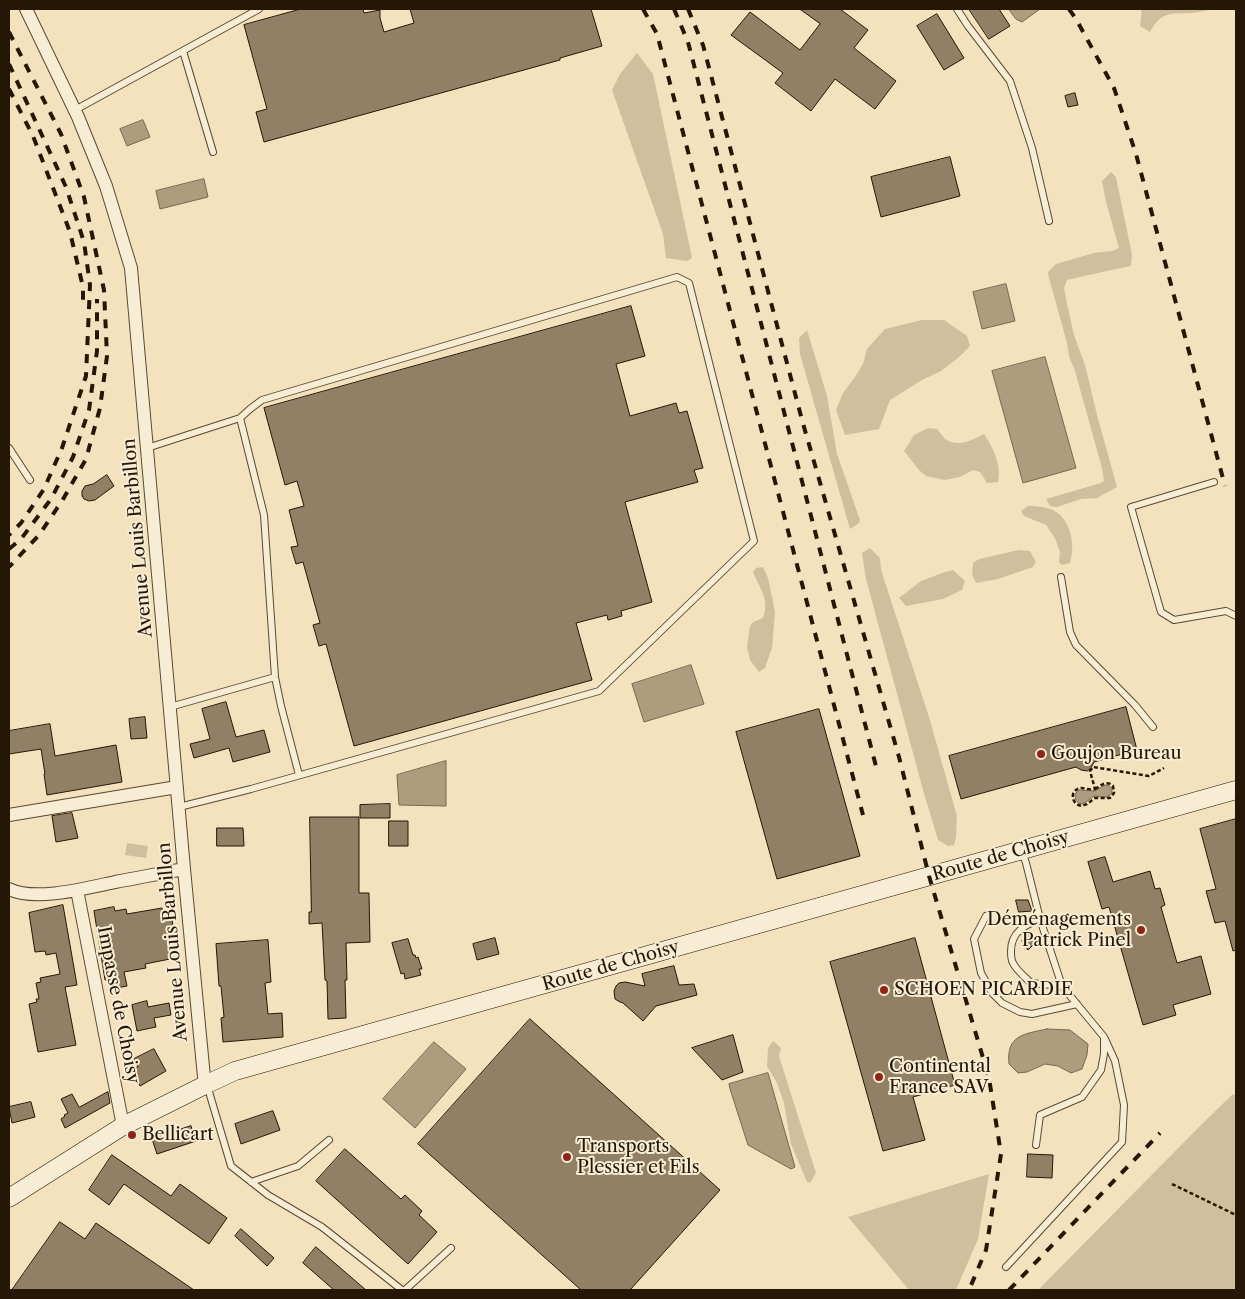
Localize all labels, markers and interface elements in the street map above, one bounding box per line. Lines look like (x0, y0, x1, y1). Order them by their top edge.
street label: Avenue Louis Barbillon (119, 438, 157, 638)
place label: Goujon Bureau (1051, 743, 1181, 765)
marker: Goujon Bureau (1035, 748, 1047, 760)
street label: Route de Choisy (930, 826, 1072, 886)
street label: Avenue Louis Barbillon (154, 842, 192, 1042)
place label: Déménagements Patrick Pinel (987, 909, 1131, 952)
street label: Impasse de Choisy (92, 924, 144, 1086)
marker: Déménagements Patrick Pinel (1135, 924, 1147, 936)
street label: Route de Choisy (540, 936, 682, 996)
place label: SCHOEN PICARDIE (894, 979, 1073, 1001)
marker: SCHOEN PICARDIE (878, 984, 890, 996)
place label: Continental France SAV (889, 1056, 991, 1098)
marker: Continental France SAV (873, 1071, 885, 1083)
place label: Bellicart (142, 1124, 214, 1146)
marker: Bellicart (126, 1129, 138, 1141)
place label: Transports Plessier et Fils (577, 1136, 699, 1178)
marker: Transports Plessier et Fils (561, 1151, 573, 1163)

